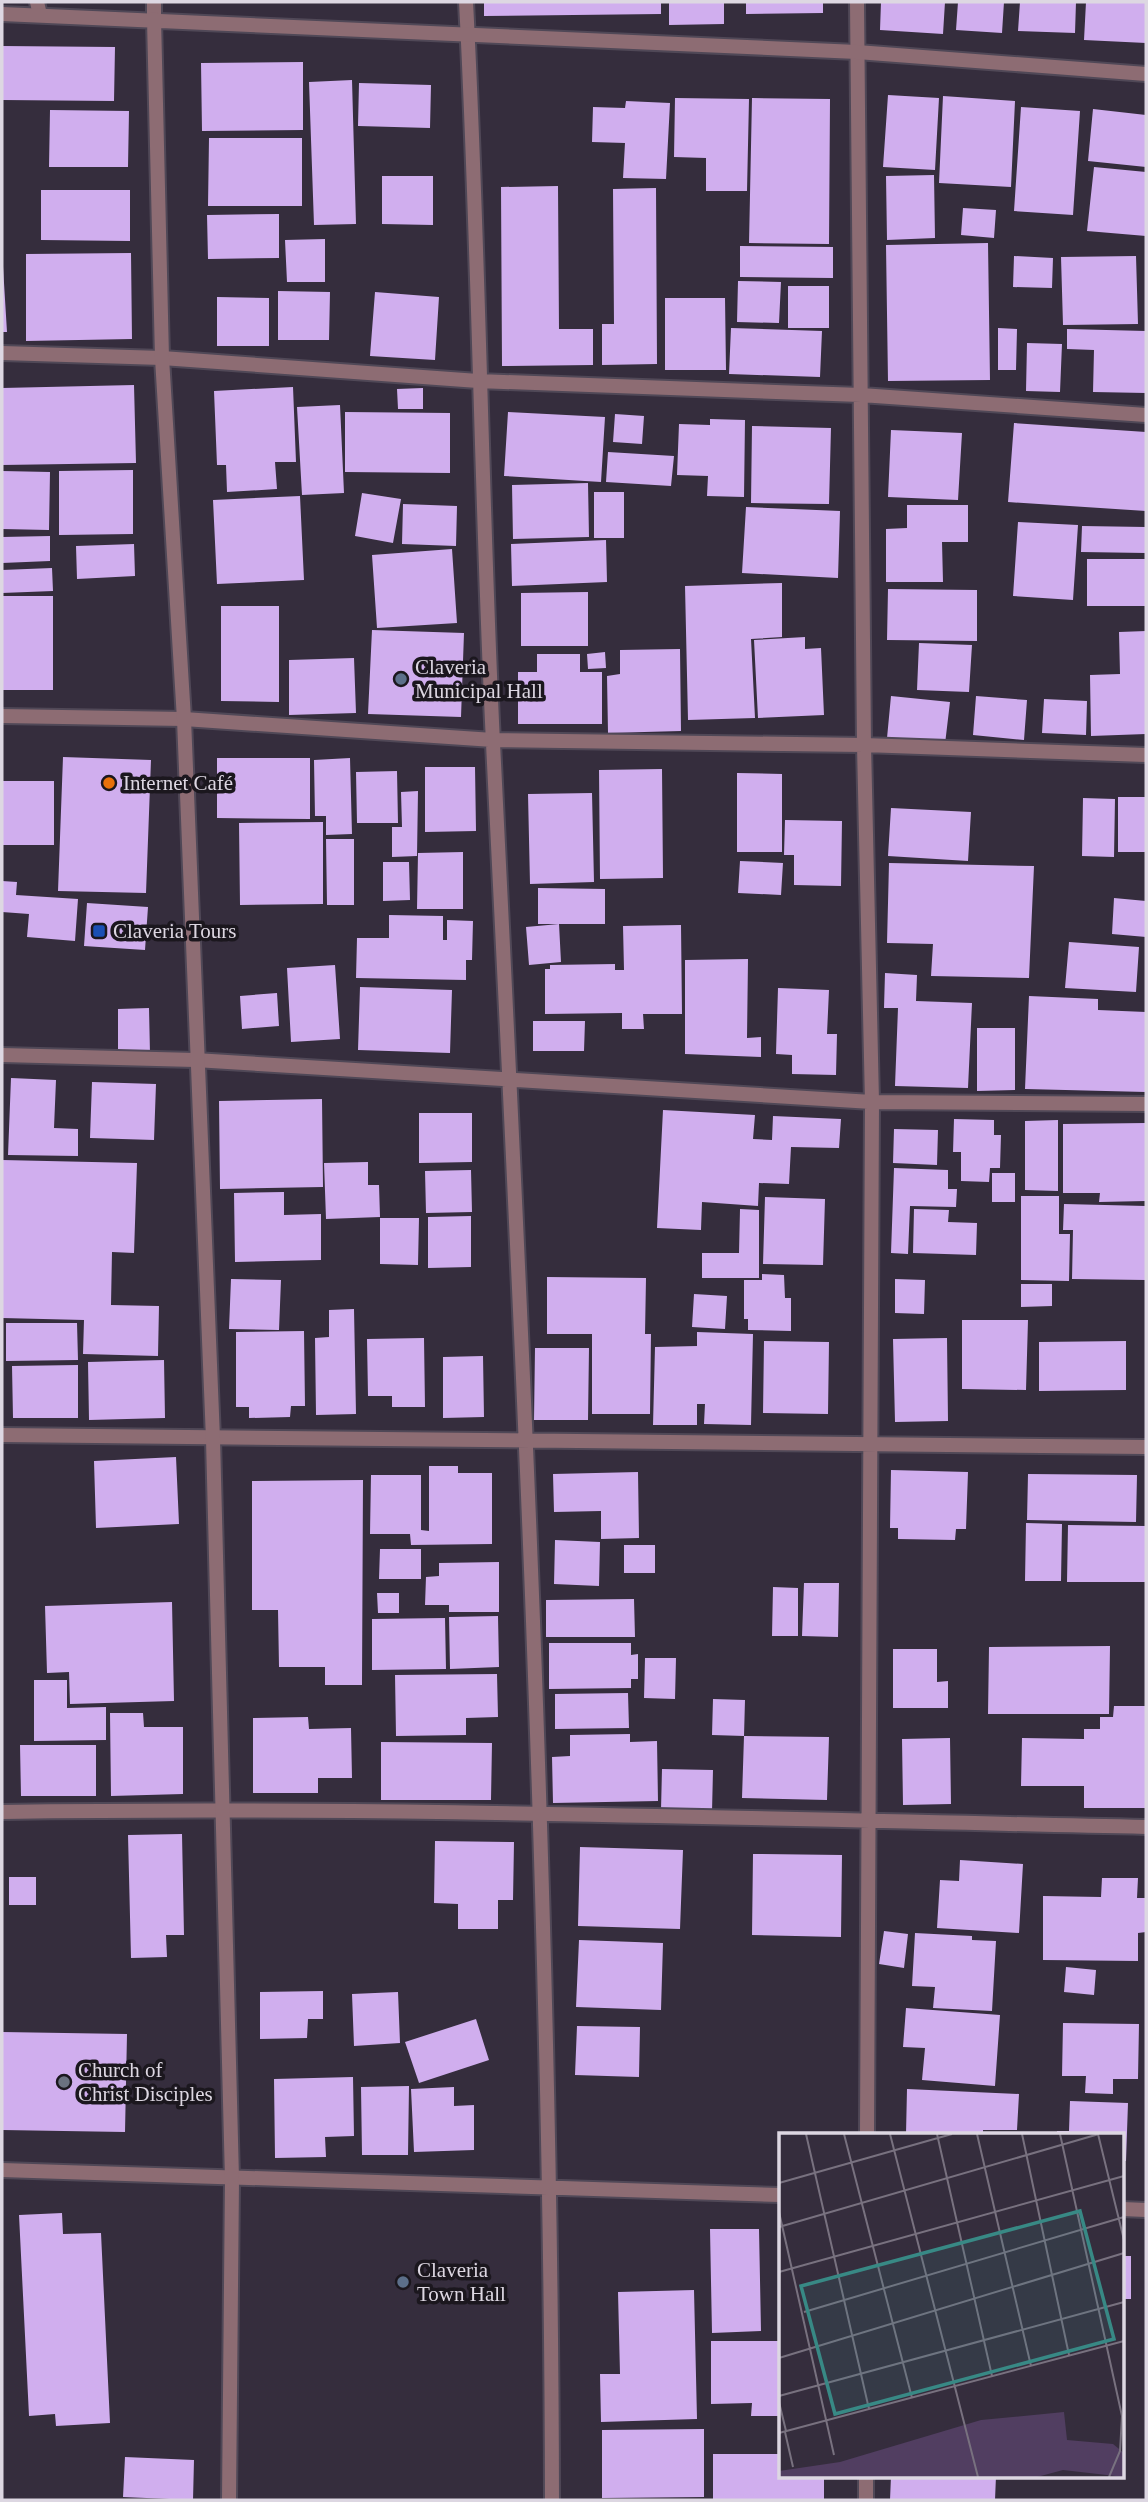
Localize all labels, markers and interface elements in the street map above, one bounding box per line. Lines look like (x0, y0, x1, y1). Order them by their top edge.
place label: Claveria Municipal Hall (415, 655, 543, 703)
marker: Claveria Municipal Hall (393, 671, 409, 687)
place label: Internet Café (123, 771, 233, 795)
marker: Internet Café (101, 775, 117, 791)
place label: Claveria Tours (113, 919, 237, 943)
marker: Claveria Tours (91, 923, 107, 939)
place label: Church of Christ Disciples (78, 2058, 213, 2106)
marker: Church of Christ Disciples (56, 2074, 72, 2090)
inset map (779, 2133, 1124, 2478)
place label: Claveria Town Hall (417, 2258, 506, 2306)
marker: Claveria Town Hall (395, 2274, 411, 2290)

